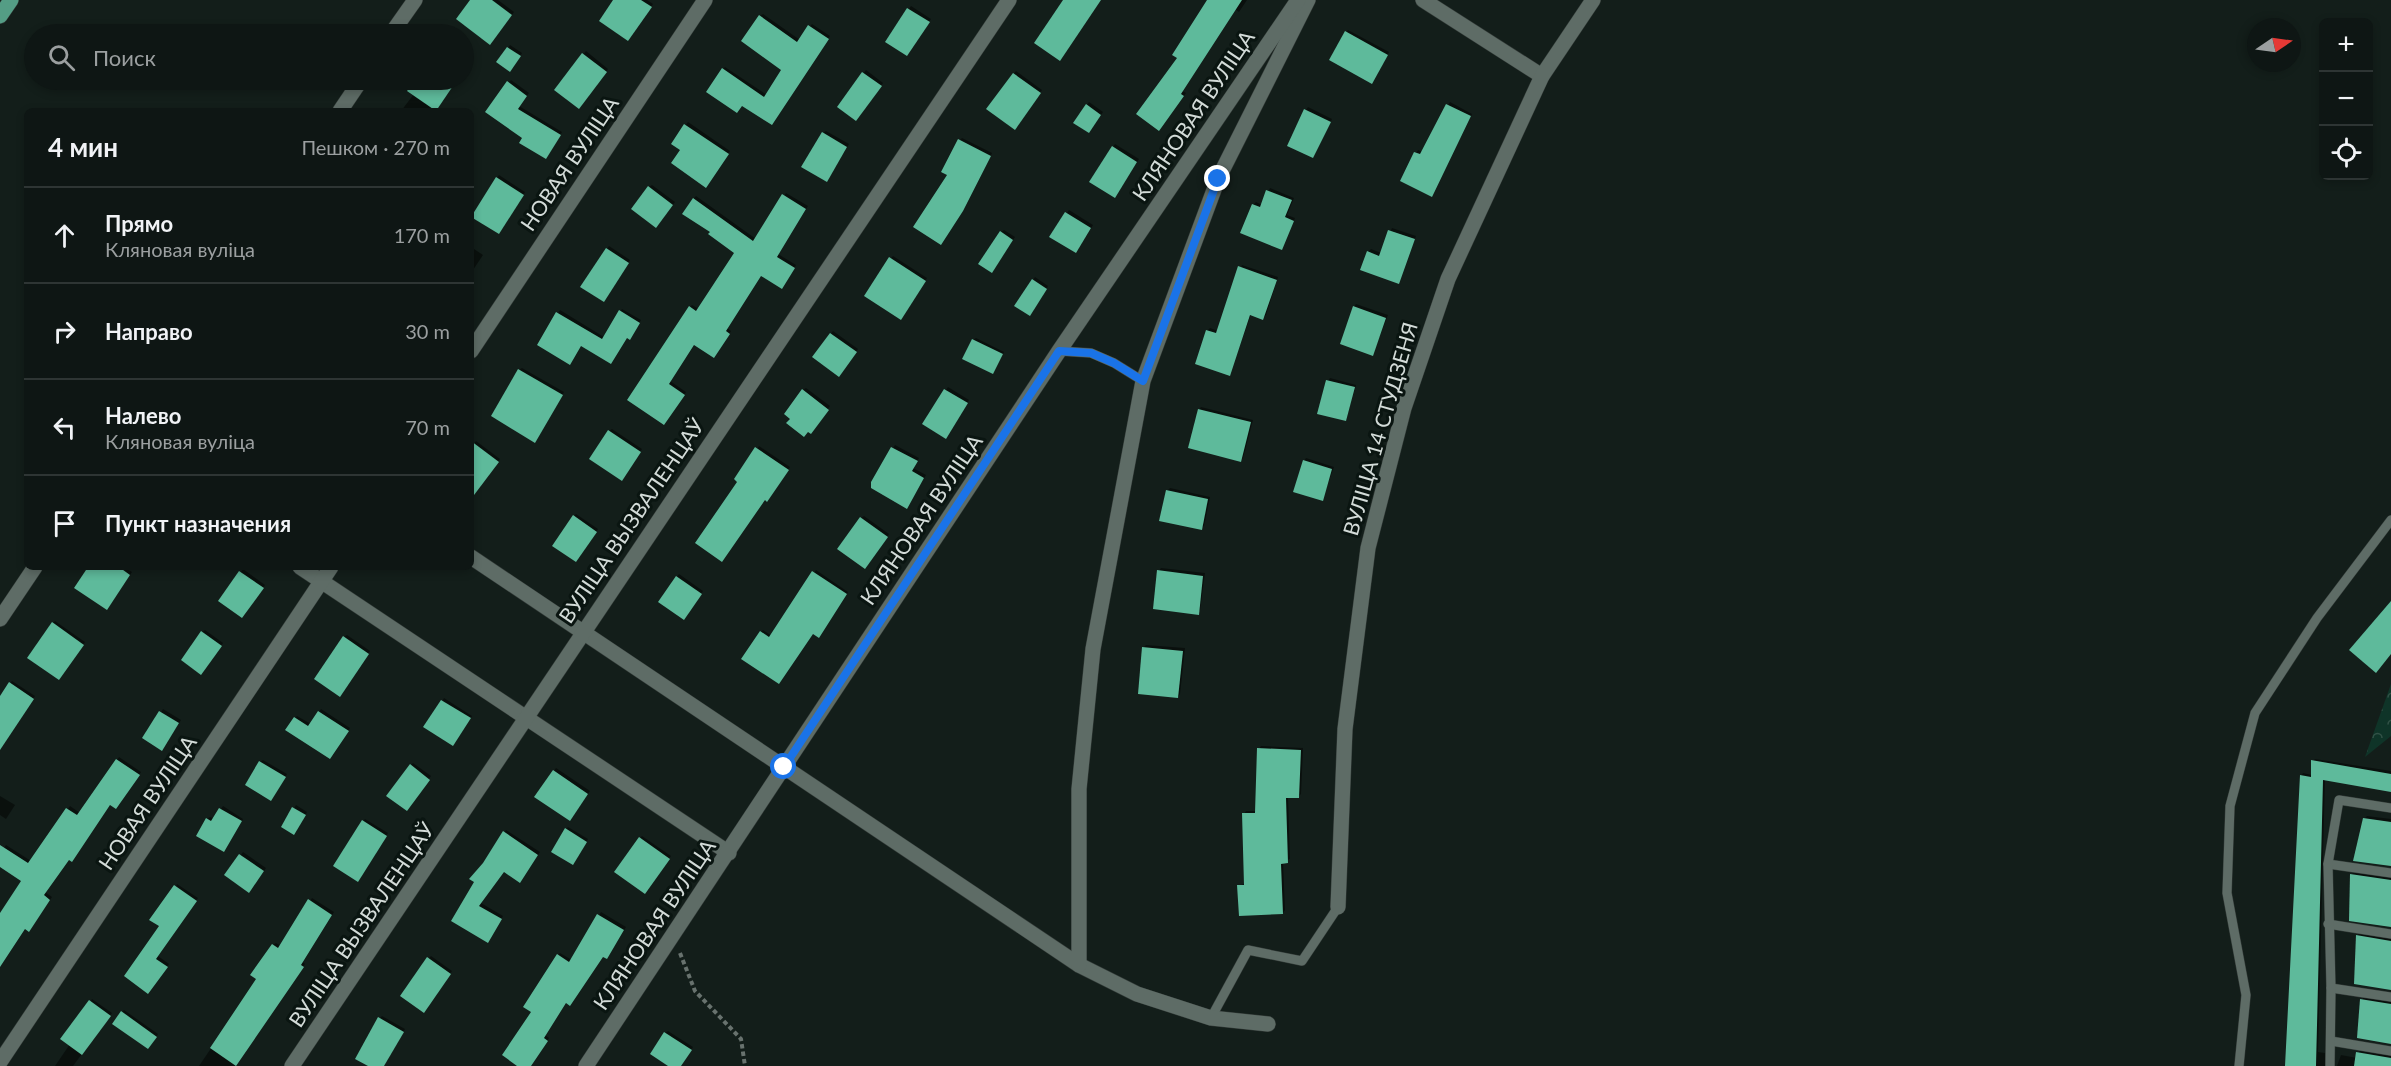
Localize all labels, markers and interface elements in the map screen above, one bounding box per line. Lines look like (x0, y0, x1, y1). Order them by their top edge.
north arrow (2247, 18, 2301, 72)
map controls (2319, 18, 2373, 180)
button: + (2319, 18, 2373, 72)
search box (24, 24, 474, 90)
street label: КЛЯНОВАЯ ВУЛІЦА (1126, 25, 1260, 205)
icon: search (45, 41, 78, 74)
text: Поиск (93, 44, 156, 71)
button: − (2319, 72, 2373, 126)
street label: НОВАЯ ВУЛІЦА (515, 91, 623, 235)
button: locate (2319, 126, 2373, 180)
text: 4 мин (48, 131, 118, 163)
text: Пешком · 270 m (301, 135, 450, 159)
route end (1204, 165, 1230, 191)
text: Прямо (105, 210, 173, 237)
icon: ahead (48, 219, 81, 252)
text: 170 m (394, 223, 450, 247)
text: Кляновая вуліца (105, 237, 255, 261)
icon: right (48, 315, 81, 348)
text: Направо (105, 318, 193, 345)
text: 30 m (405, 319, 450, 343)
street label: ВУЛІЦА 14 СТУДЗЕНЯ (1337, 319, 1422, 538)
text: Налево (105, 402, 181, 429)
icon: left (48, 411, 81, 444)
street label: ВУЛІЦА ВЫЗВАЛЕНЦАЎ (553, 412, 709, 627)
text: 70 m (405, 415, 450, 439)
text: Кляновая вуліца (105, 429, 255, 453)
street label: КЛЯНОВАЯ ВУЛІЦА (854, 429, 988, 609)
icon: arrive (48, 507, 81, 540)
text: Пункт назначения (105, 510, 291, 537)
street label: НОВАЯ ВУЛІЦА (93, 730, 201, 874)
route start (770, 753, 796, 779)
street label: ВУЛІЦА ВЫЗВАЛЕНЦАЎ (283, 816, 439, 1031)
street label: КЛЯНОВАЯ ВУЛІЦА (587, 834, 721, 1014)

